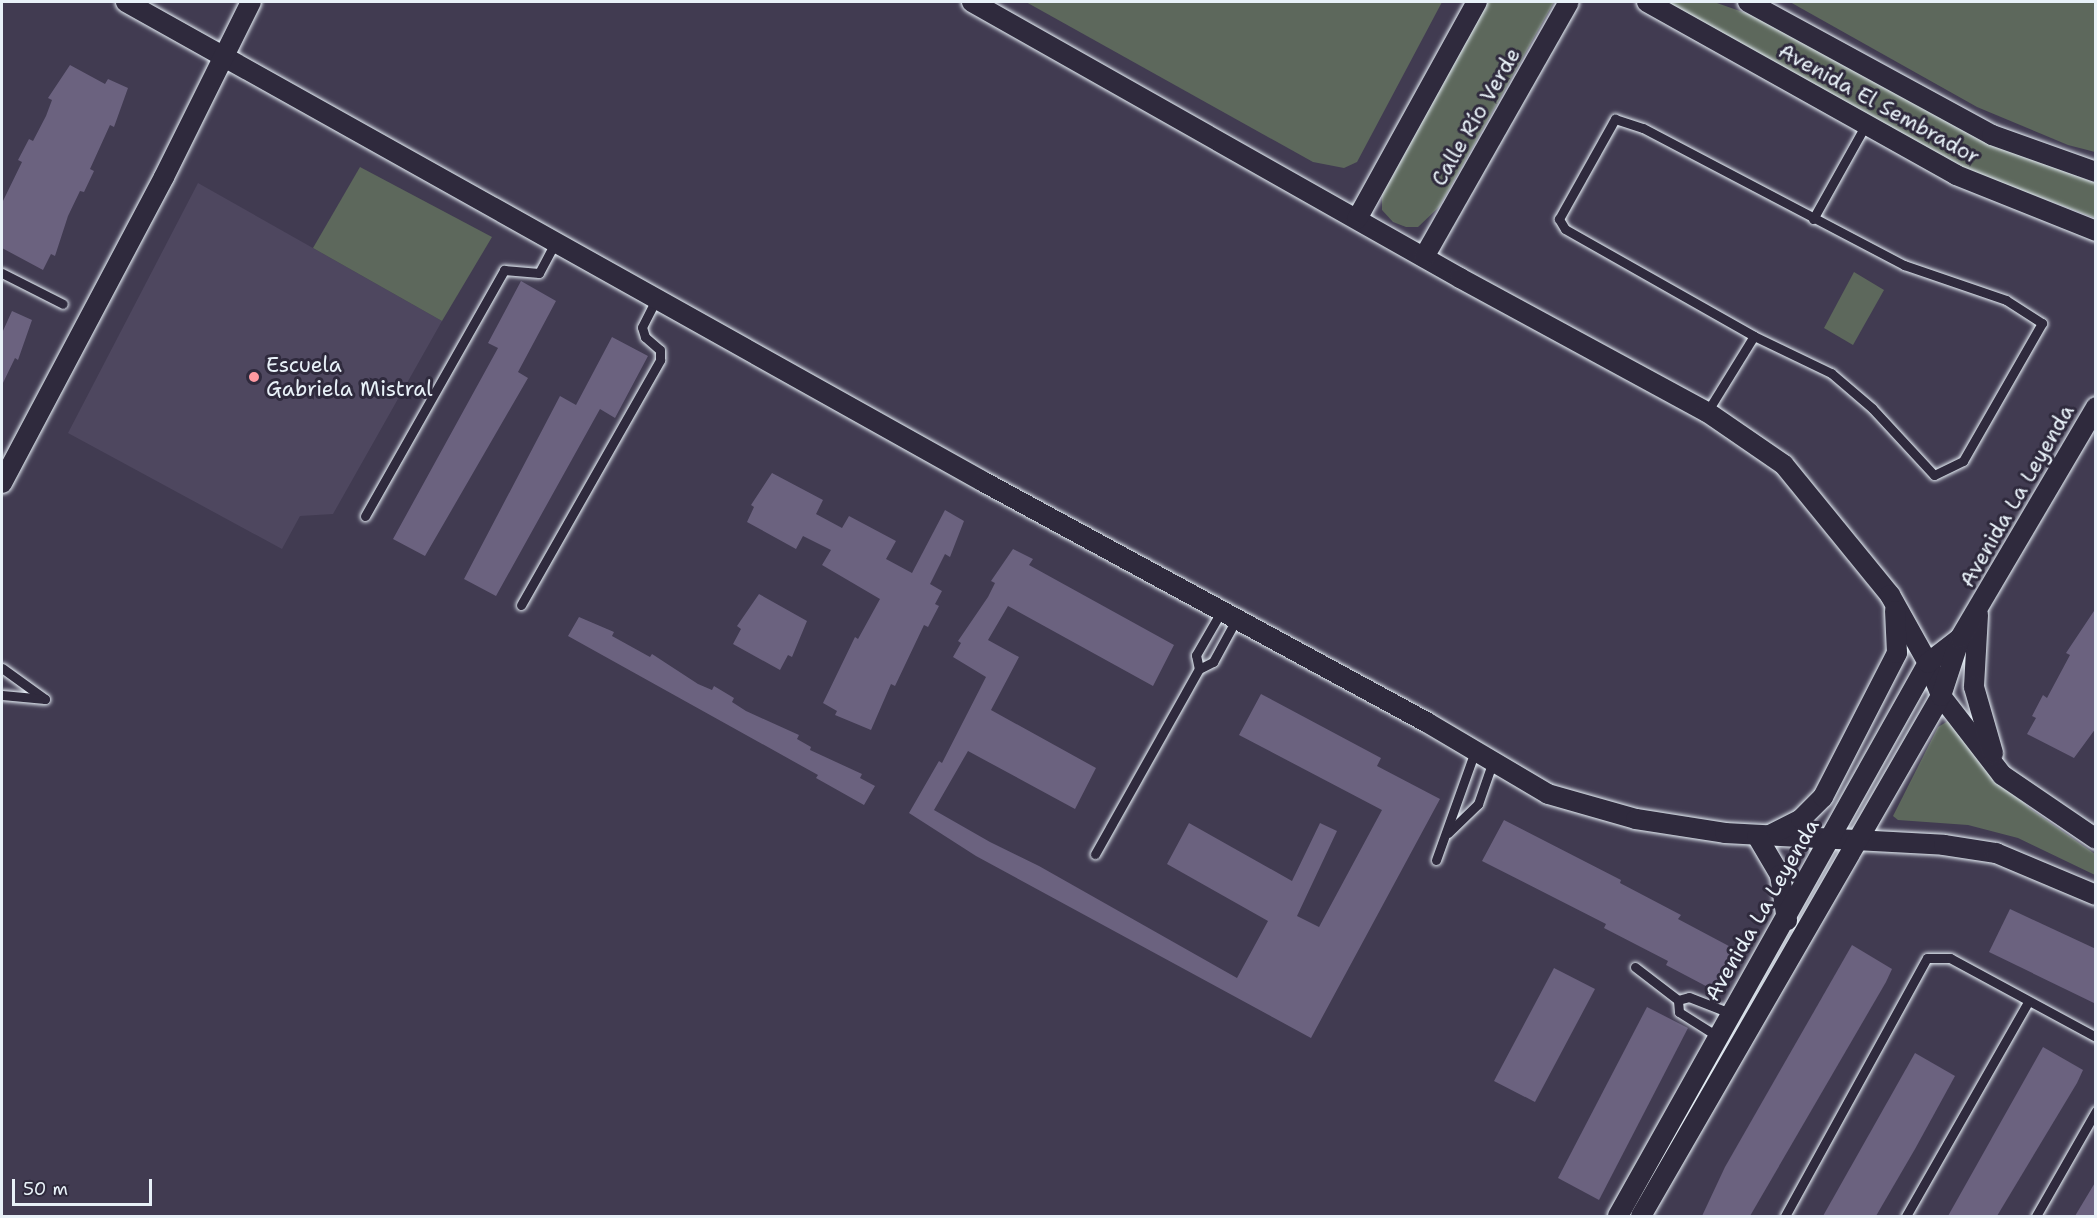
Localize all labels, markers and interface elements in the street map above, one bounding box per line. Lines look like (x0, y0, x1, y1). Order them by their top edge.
street label: Avenida El Sembrador (1774, 38, 1984, 170)
street label: Calle Río Verde (1426, 44, 1526, 190)
place label: Escuela Gabriela Mistral (266, 352, 432, 402)
marker: Escuela Gabriela Mistral (247, 370, 261, 384)
street label: Avenida La Leyenda (1954, 400, 2080, 592)
street label: Avenida La Leyenda (1699, 814, 1825, 1006)
scale bar (15, 1167, 154, 1205)
text: 50 m (23, 1177, 68, 1201)

